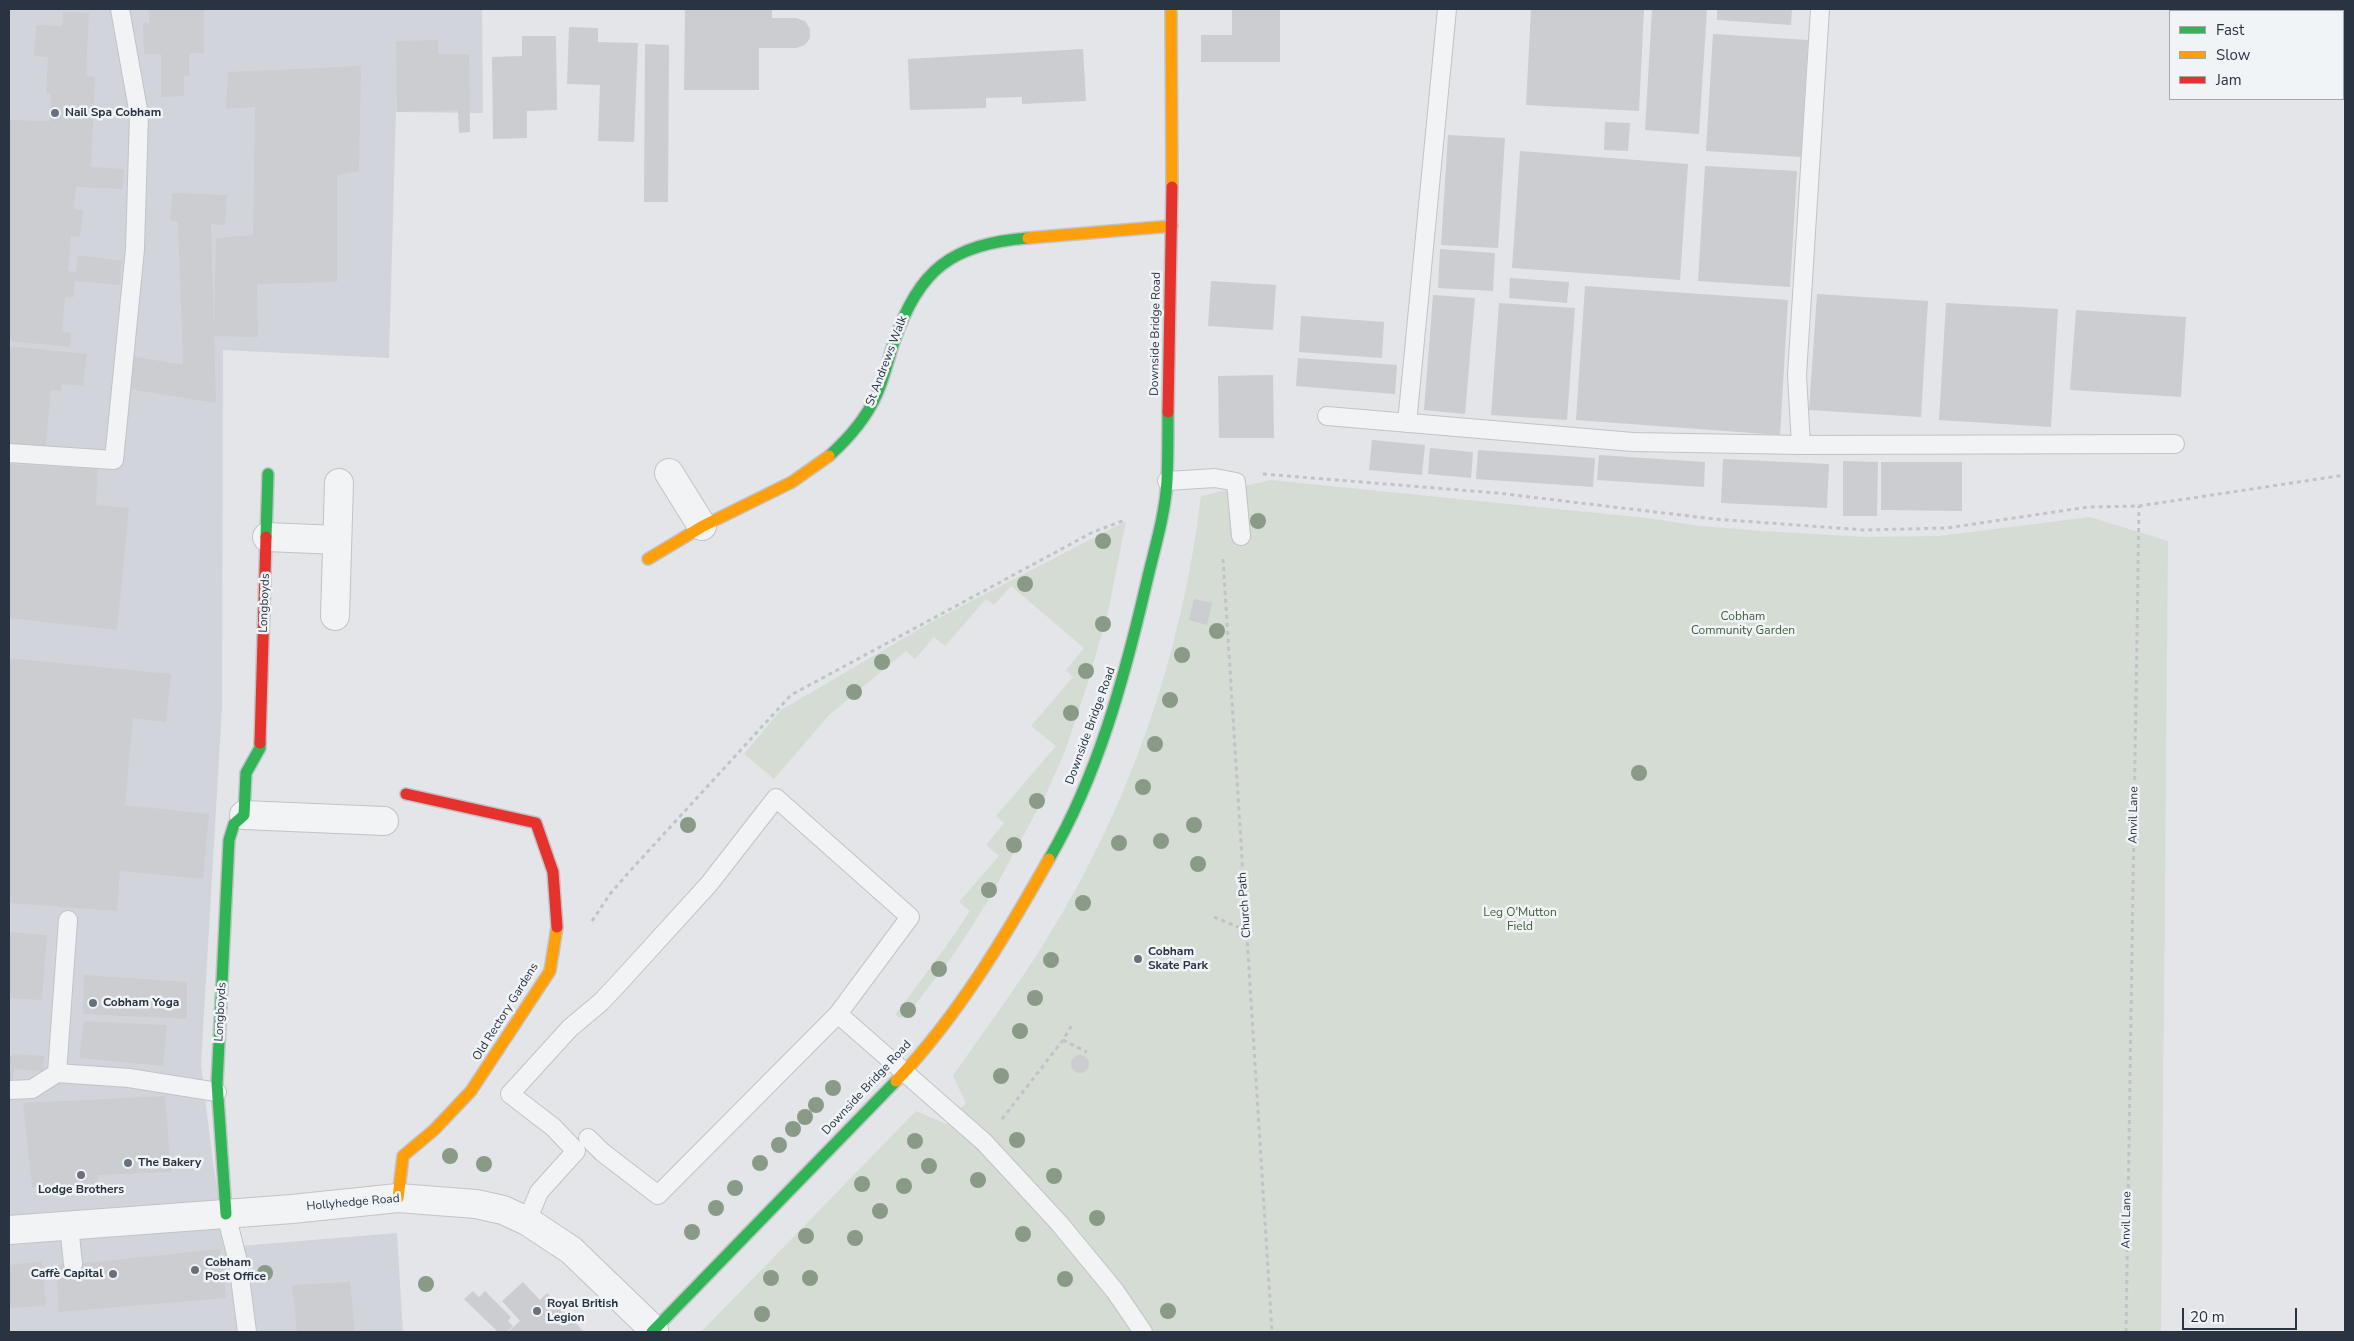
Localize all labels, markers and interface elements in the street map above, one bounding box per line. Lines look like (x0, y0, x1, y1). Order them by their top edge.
legend (2169, 10, 2344, 100)
text: Fast (2216, 20, 2244, 40)
text: Slow (2216, 45, 2250, 65)
text: Jam (2216, 70, 2242, 90)
place label: Nail Spa Cobham (65, 106, 161, 120)
marker: Nail Spa Cobham (49, 107, 61, 119)
street label: Downside Bridge Road (1148, 272, 1164, 396)
street label: St Andrews Walk (863, 314, 911, 408)
street label: Longboyds (257, 573, 273, 633)
park label: Cobham Community Garden (1691, 610, 1795, 638)
street label: Downside Bridge Road (1063, 665, 1119, 787)
street label: Anvil Lane (2126, 786, 2142, 844)
street label: Church Path (1236, 872, 1254, 938)
park label: Leg O'Mutton Field (1483, 906, 1557, 934)
place label: Cobham Skate Park (1148, 945, 1208, 973)
marker: Cobham Skate Park (1132, 953, 1144, 965)
street label: Old Rectory Gardens (470, 960, 542, 1064)
street label: Longboyds (212, 982, 230, 1042)
place label: Cobham Yoga (103, 996, 179, 1010)
marker: Cobham Yoga (87, 997, 99, 1009)
street label: Downside Bridge Road (819, 1038, 915, 1138)
place label: The Bakery (138, 1156, 201, 1170)
marker: The Bakery (122, 1157, 134, 1169)
marker: Lodge Brothers (75, 1169, 87, 1181)
place label: Lodge Brothers (38, 1183, 124, 1197)
street label: Anvil Lane (2119, 1191, 2135, 1249)
street label: Hollyhedge Road (306, 1192, 400, 1214)
place label: Cobham Post Office (205, 1256, 266, 1284)
marker: Cobham Post Office (189, 1264, 201, 1276)
place label: Caffè Capital (31, 1267, 103, 1281)
marker: Caffè Capital (107, 1268, 119, 1280)
place label: Royal British Legion (547, 1297, 618, 1325)
scale bar (2184, 1298, 2299, 1330)
marker: Royal British Legion (531, 1305, 543, 1317)
text: 20 m (2190, 1307, 2225, 1327)

